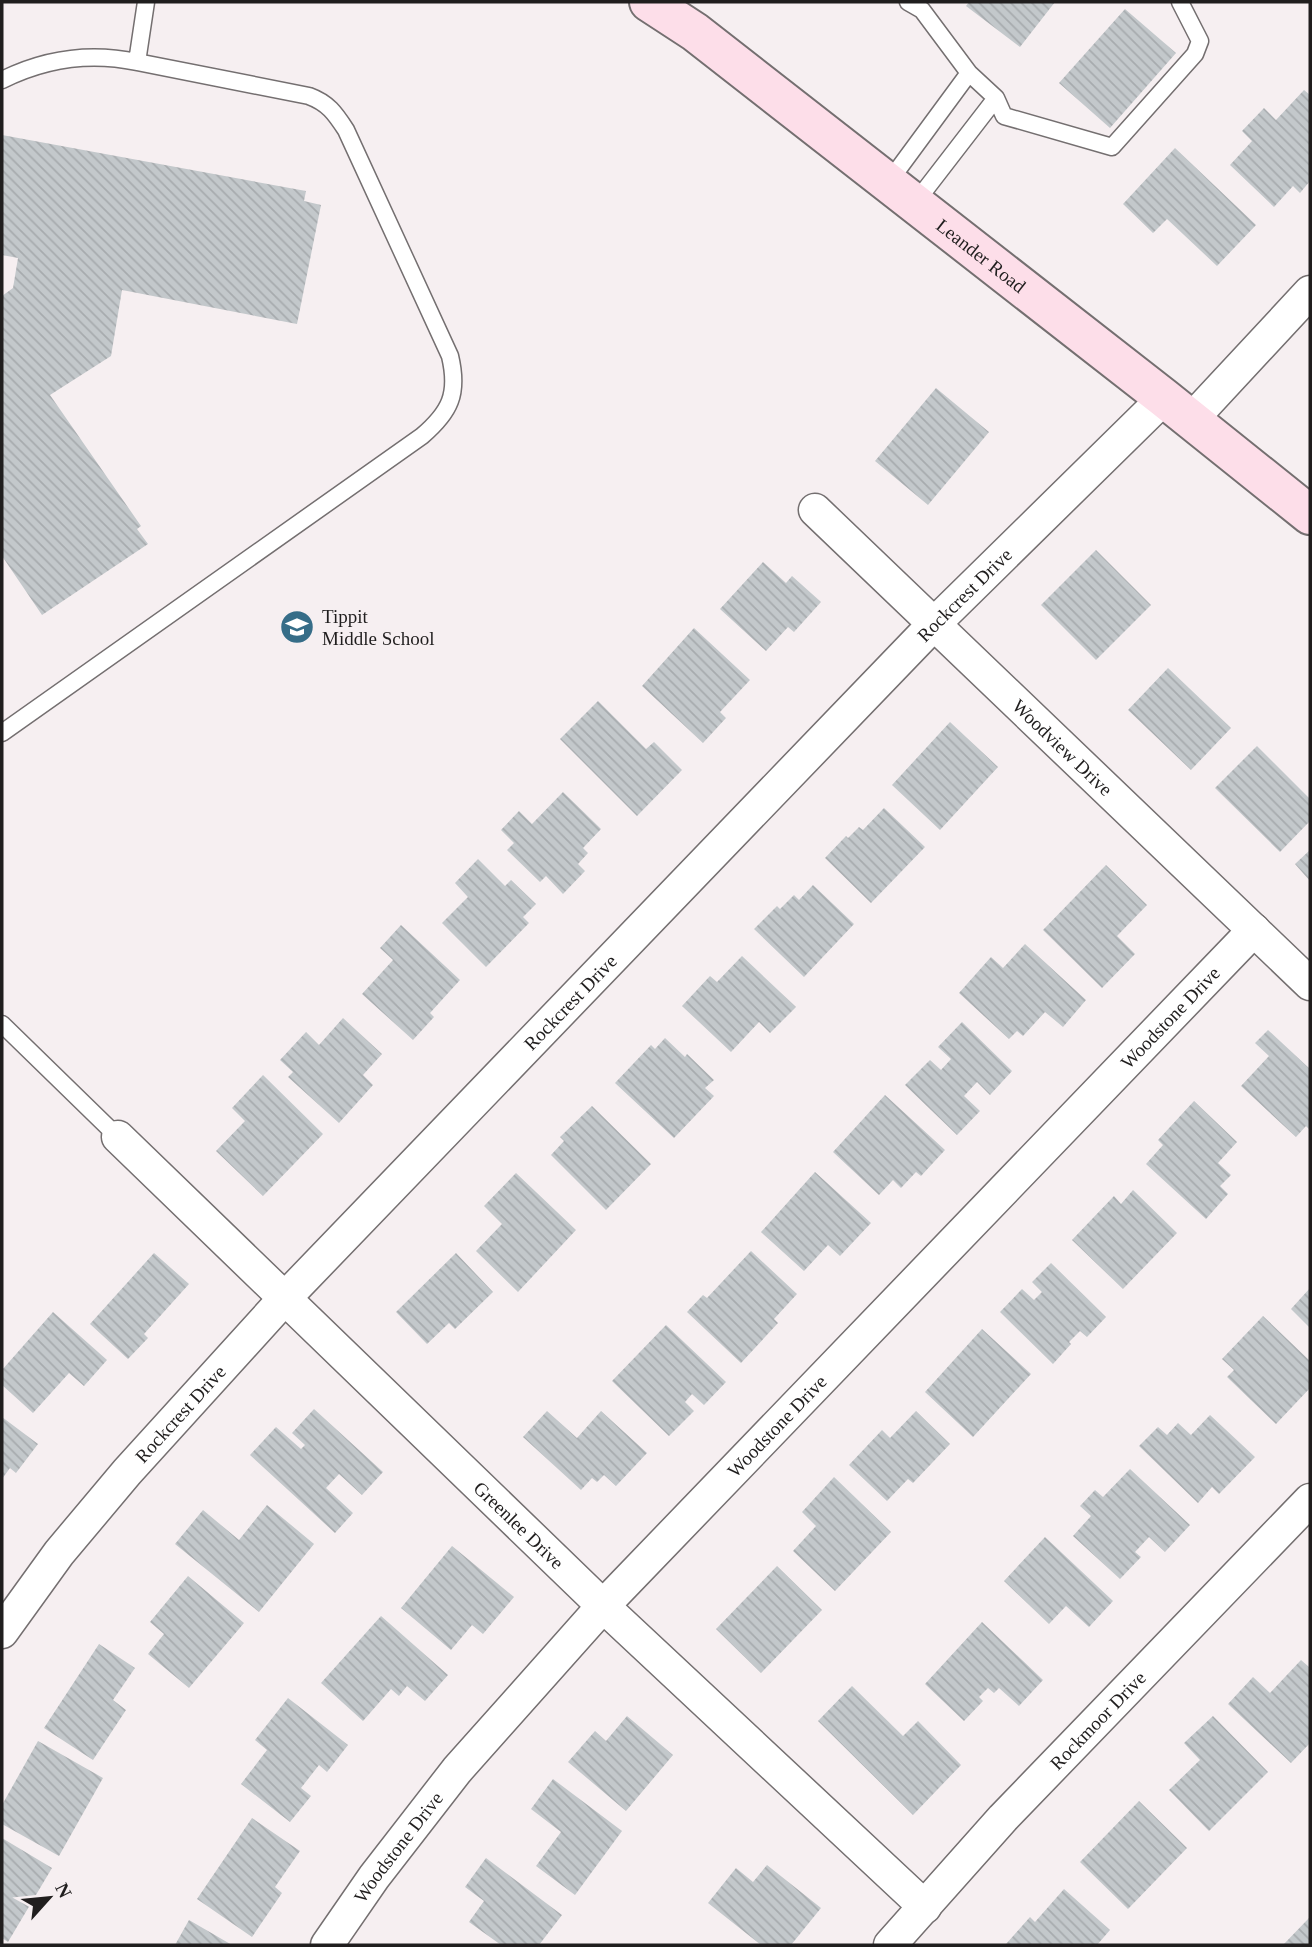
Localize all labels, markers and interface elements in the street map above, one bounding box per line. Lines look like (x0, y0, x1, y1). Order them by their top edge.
street label: Leander Road (933, 214, 1030, 297)
street label: Rockcrest Drive (913, 544, 1016, 646)
place label: Tippit Middle School (322, 606, 434, 649)
school or university icon: Tippit Middle School (278, 608, 316, 646)
street label: Woodview Drive (1009, 695, 1117, 800)
street label: Rockcrest Drive (519, 950, 621, 1054)
street label: Woodstone Drive (1116, 962, 1224, 1072)
street label: Rockcrest Drive (131, 1361, 229, 1467)
street label: Woodstone Drive (723, 1370, 830, 1481)
street label: Greenlee Drive (470, 1477, 568, 1573)
street label: Rockmoor Drive (1045, 1667, 1150, 1774)
street label: Woodstone Drive (349, 1788, 447, 1906)
north arrow (14, 1863, 84, 1933)
text: N (51, 1880, 76, 1902)

